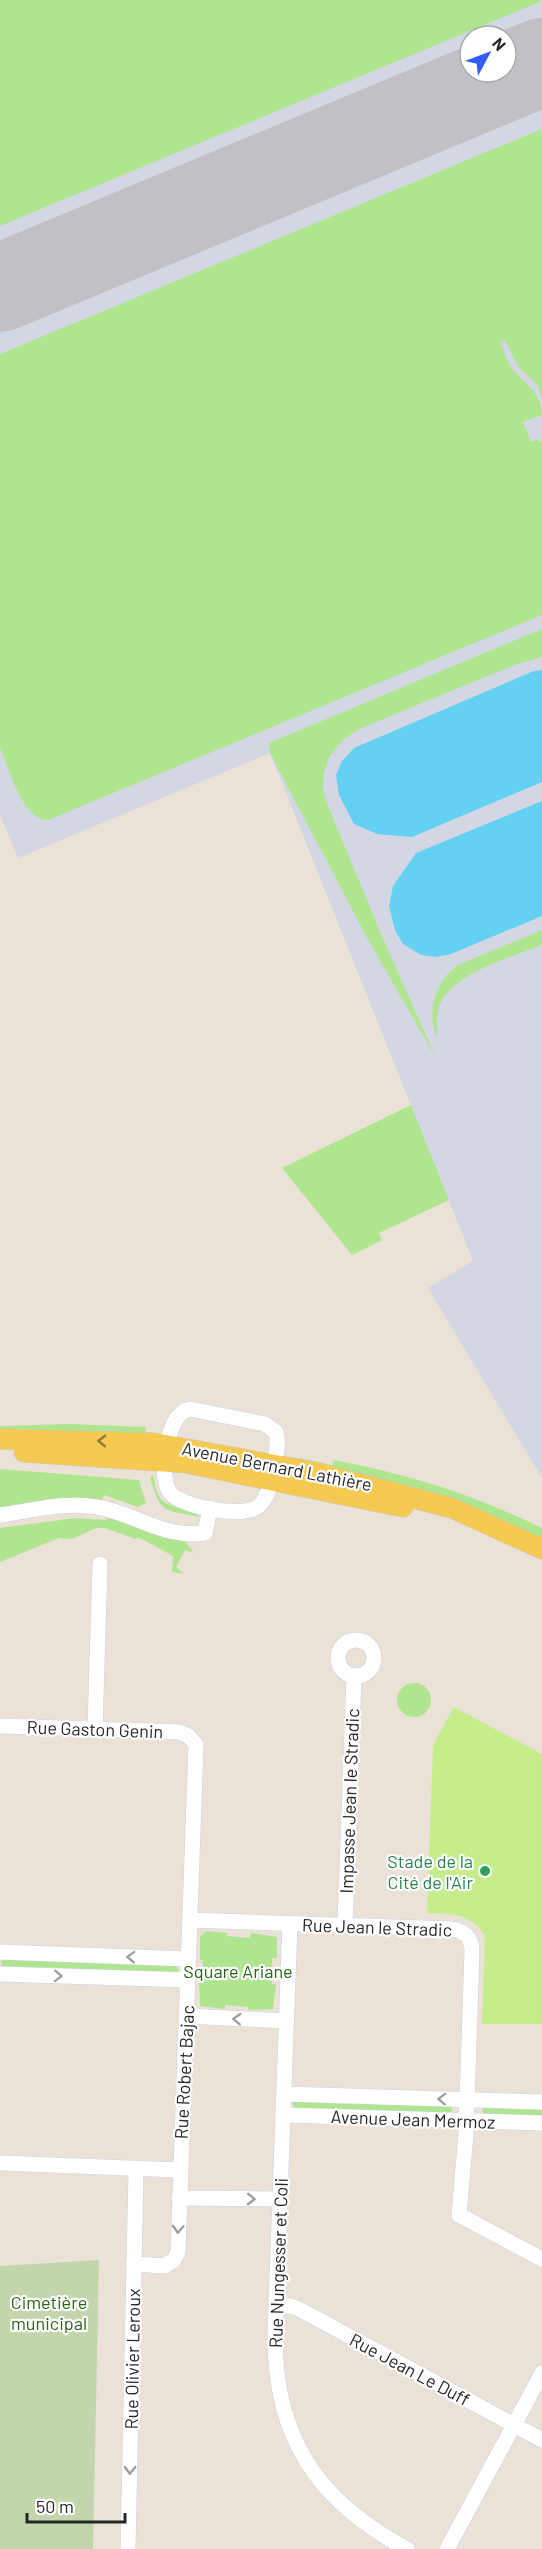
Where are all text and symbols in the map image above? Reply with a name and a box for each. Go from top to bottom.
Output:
north arrow [458,24,518,84]
text: N [489,34,510,54]
one-way arrow [98,1435,107,1448]
street label: Avenue Bernard Lathière [180,1437,374,1495]
street label: Impasse Jean le Stradic [335,1708,363,1894]
street label: Rue Gaston Genin [26,1716,164,1742]
place label: Stade de la Cité de l'Air [387,1850,473,1893]
marker: Stade de la Cité de l'Air [478,1864,492,1878]
street label: Rue Jean le Stradic [302,1913,452,1941]
one-way arrow [126,1951,135,1963]
park label: Square Ariane [183,1960,293,1982]
one-way arrow [54,1969,63,1982]
street label: Rue Robert Bajac [170,2004,198,2140]
one-way arrow [232,2012,241,2025]
one-way arrow [437,2093,446,2106]
street label: Avenue Jean Mermoz [330,2105,496,2133]
street label: Rue Nungesser et Coli [264,2178,292,2348]
one-way arrow [246,2193,255,2205]
one-way arrow [172,2224,185,2233]
street label: Rue Olivier Leroux [120,2288,144,2430]
park label: Cimetière municipal [11,2291,87,2334]
street label: Rue Jean Le Duff [346,2328,474,2410]
one-way arrow [123,2465,136,2474]
scale bar [27,2486,124,2524]
text: 50 m [36,2495,74,2517]

